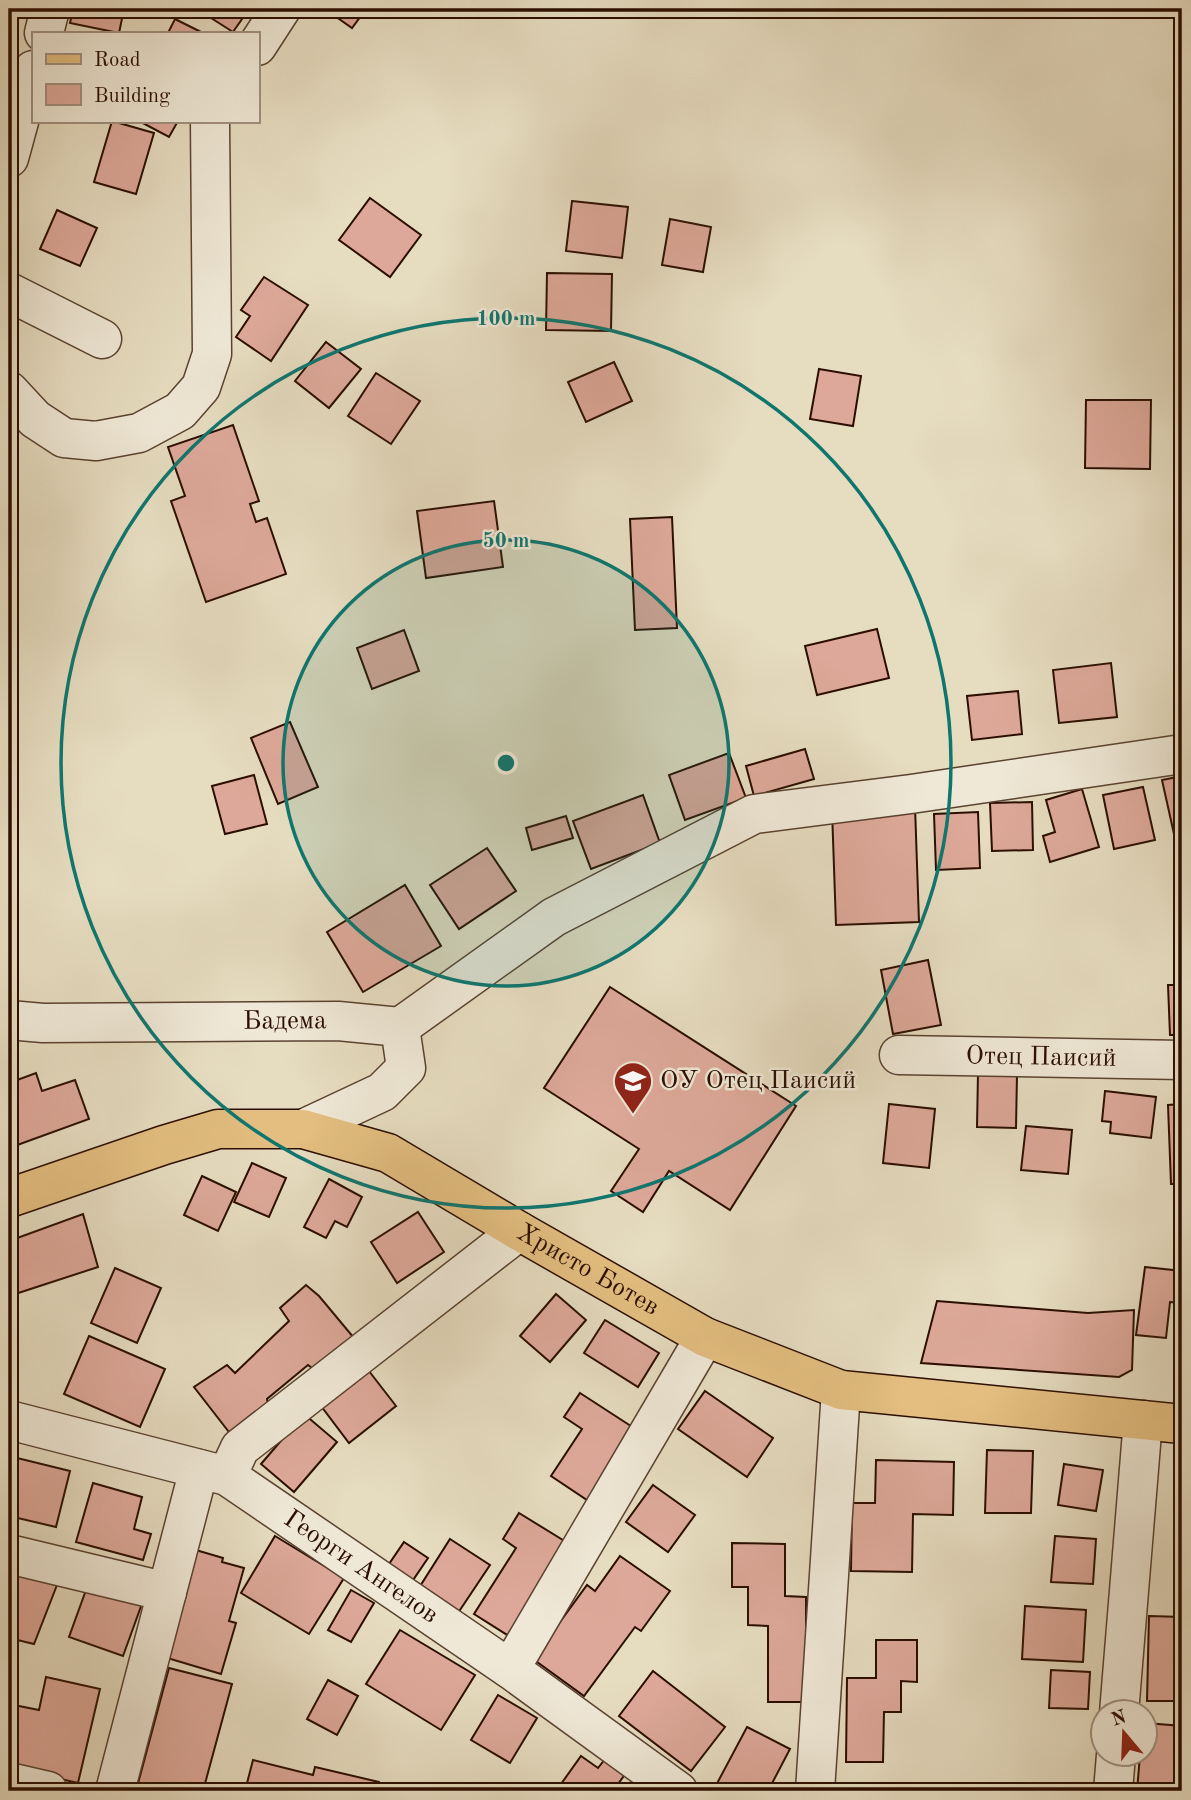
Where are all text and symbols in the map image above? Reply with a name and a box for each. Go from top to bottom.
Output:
legend [32,32,259,122]
text: Road [94,50,141,71]
text: Building [94,86,171,107]
text: 100 m [476,309,536,330]
text: 50 m [482,531,530,552]
centre of rings [494,751,518,775]
street label: Бадема [243,1008,327,1035]
street label: Отец Паисий [965,1043,1117,1072]
school or university icon: ОУ Отец Паисий [612,1060,654,1115]
place label: ОУ Отец Паисий [660,1068,856,1094]
street label: Христо Ботев [512,1220,663,1321]
street label: Георги Ангелов [279,1506,443,1629]
north arrow [1090,1699,1160,1769]
text: N [1109,1708,1130,1731]

